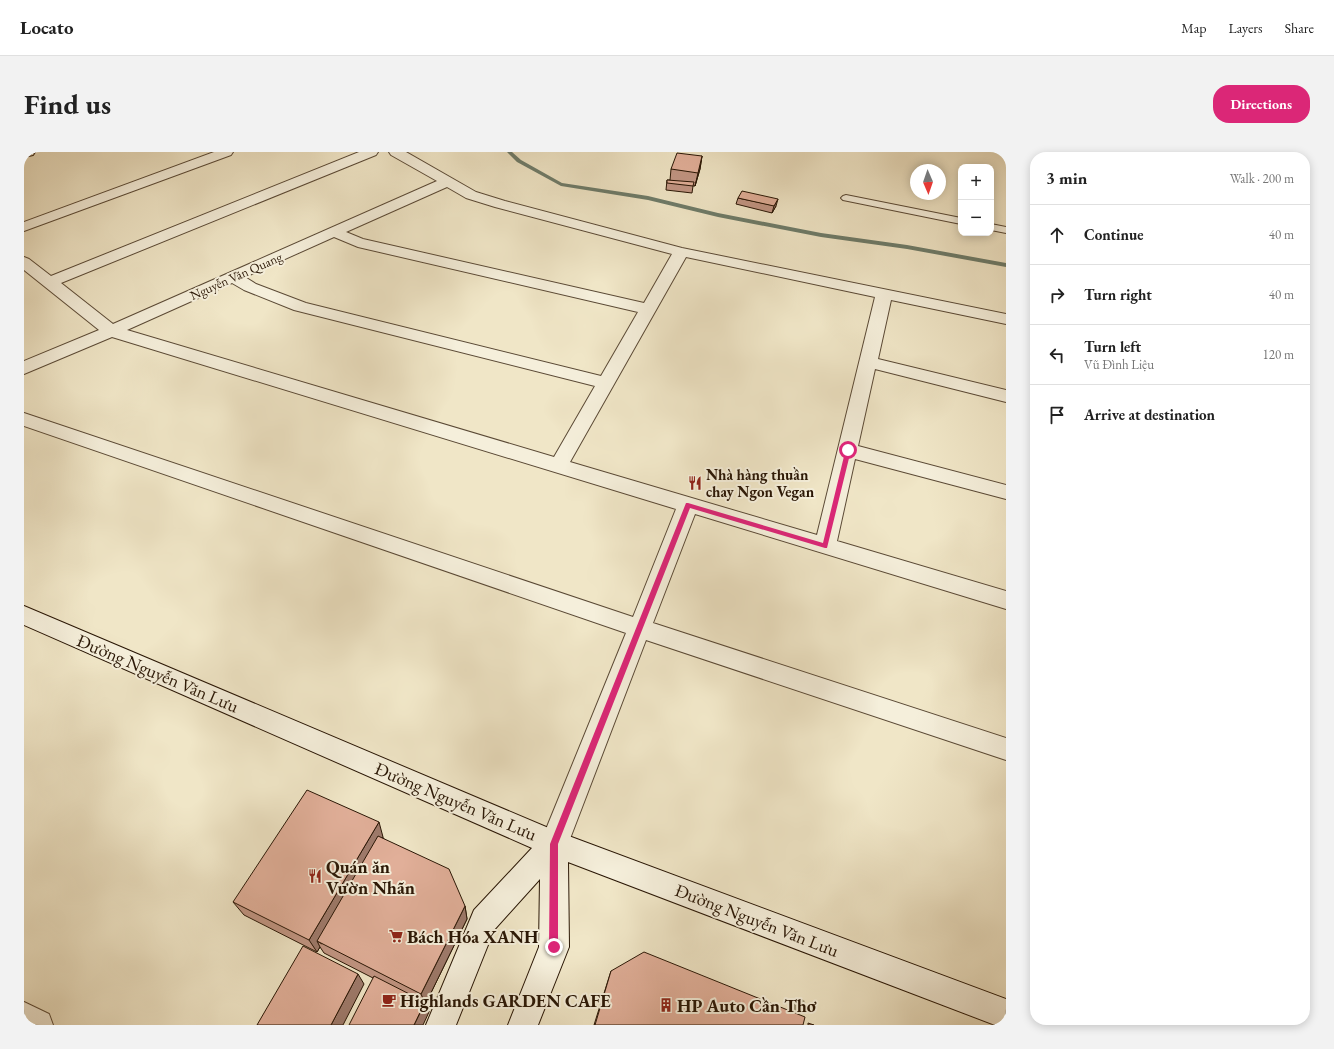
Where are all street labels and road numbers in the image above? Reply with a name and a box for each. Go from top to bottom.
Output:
street label: Nguyễn Văn Quang [187,248,285,304]
street label: Đường Nguyễn Văn Lưu [74,629,243,718]
street label: Đường Nguyễn Văn Lưu [372,757,541,846]
street label: Đường Nguyễn Văn Lưu [672,878,843,962]

